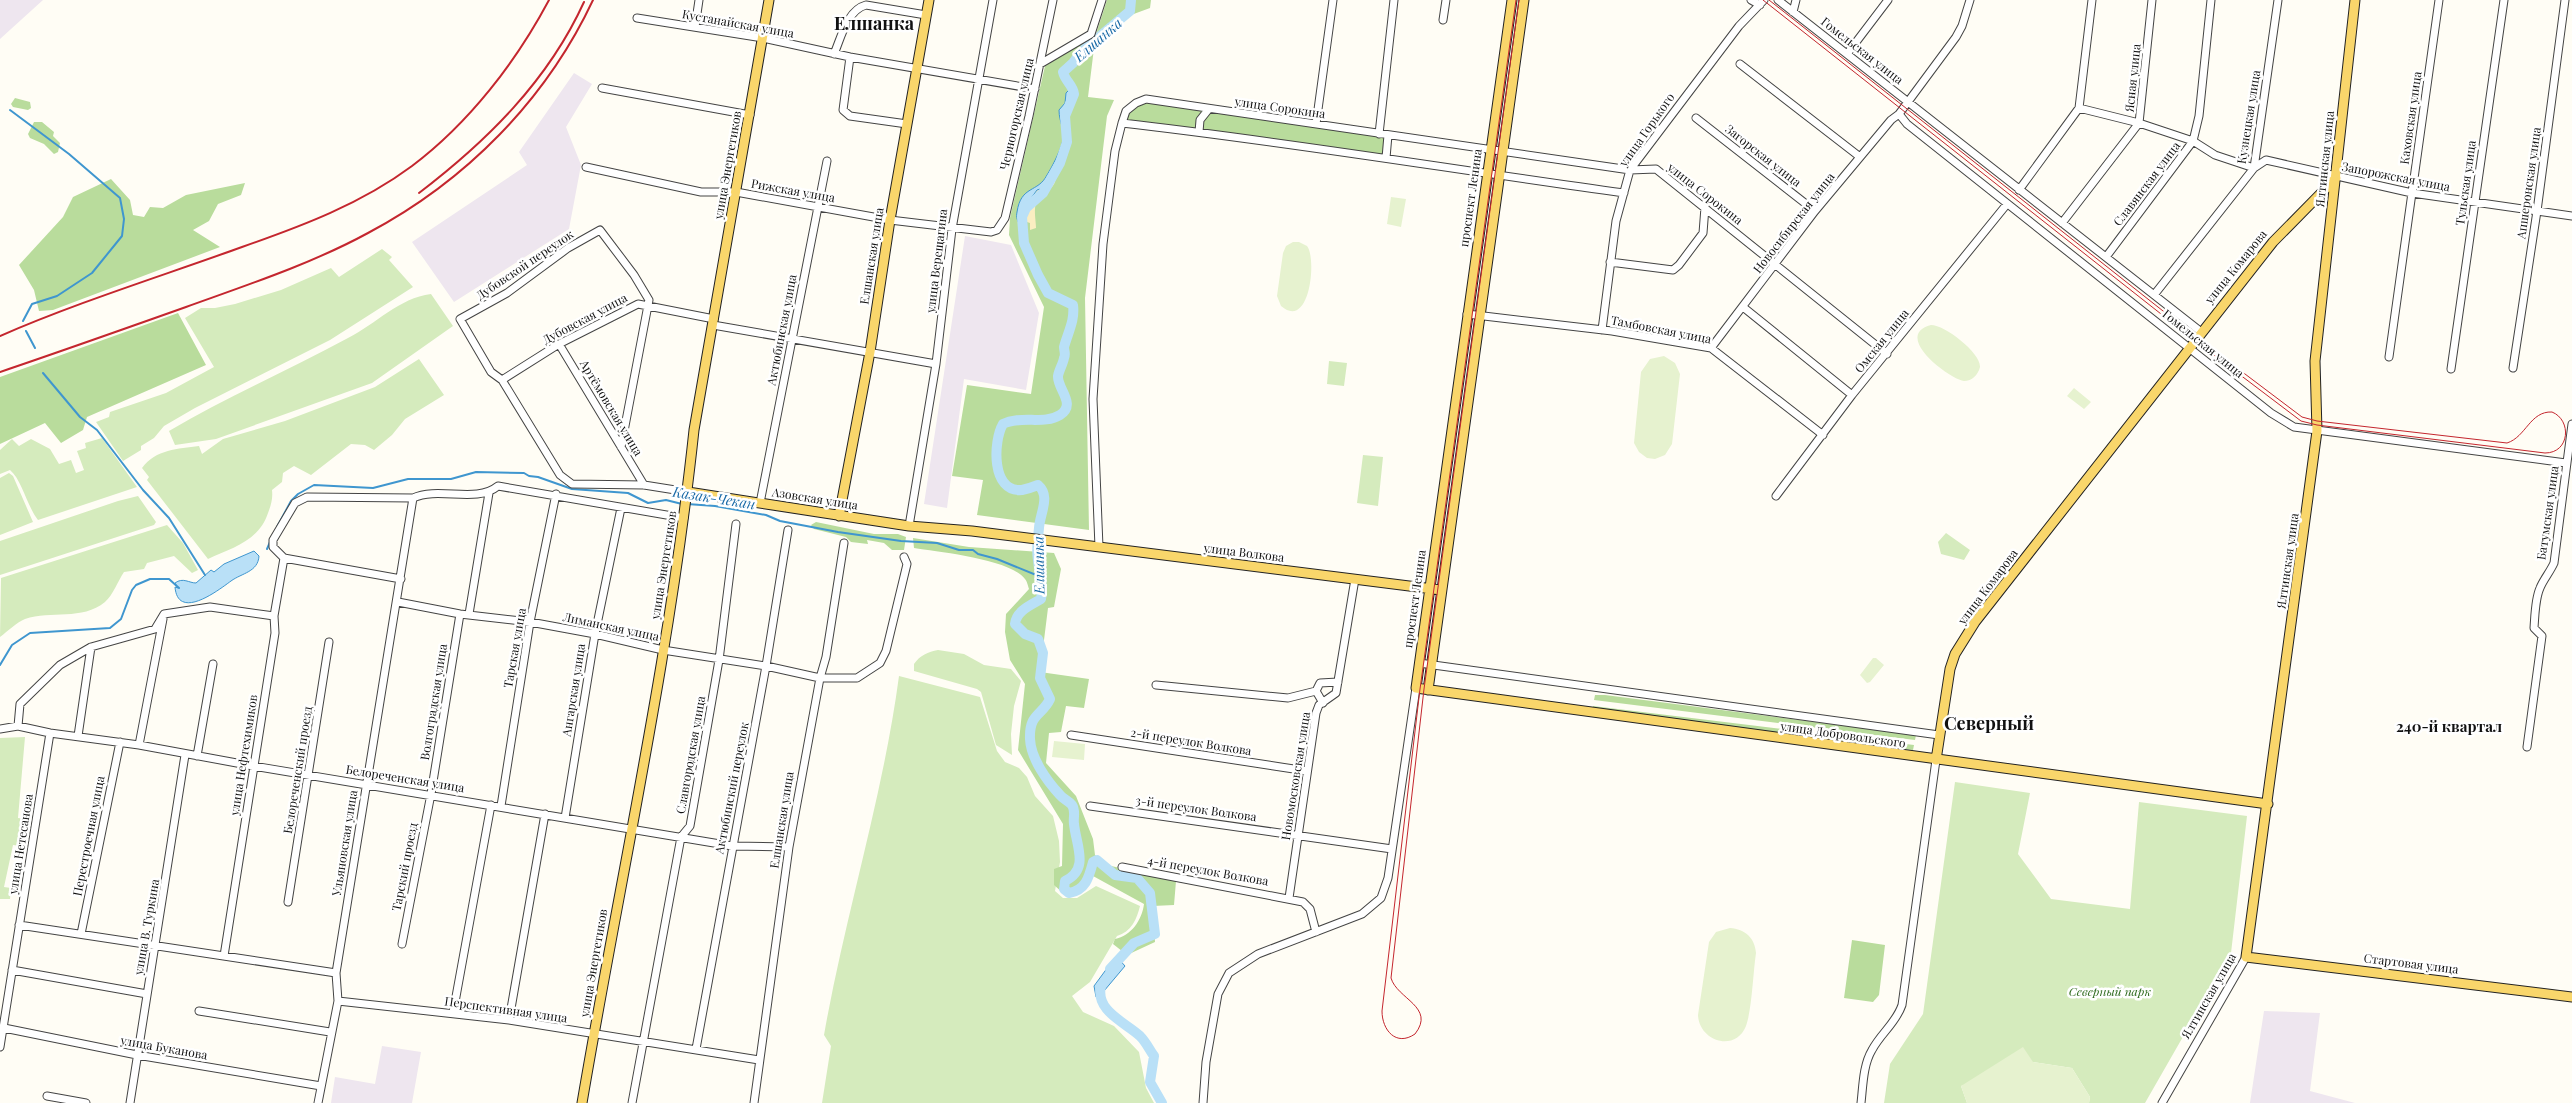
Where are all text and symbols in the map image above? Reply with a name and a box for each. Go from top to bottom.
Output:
street label: Кустанайская улица [681,5,795,41]
district label: Елшанка [834,11,915,35]
water label: Елшанка [1069,13,1126,66]
street label: Гомельская улица [1818,13,1907,87]
street label: Ясная улица [2120,43,2144,114]
street label: Черногорская улица [995,56,1037,171]
street label: Кузнецкая улица [2233,69,2263,165]
street label: Каховская улица [2396,70,2424,165]
street label: улица Горького [1614,89,1678,170]
street label: улица Сорокина [1233,93,1327,121]
street label: улица Энергетиков [709,109,744,221]
street label: Ялтинская улица [2311,110,2337,209]
street label: Загорская улица [1722,121,1805,190]
street label: Апшеронская улица [2512,126,2544,241]
street label: Славянская улица [2109,138,2183,229]
street label: Тульская улица [2451,139,2479,226]
street label: проспект Ленина [1455,148,1485,248]
street label: улица Сорокина [1664,158,1747,228]
street label: Запорожская улица [2341,158,2452,194]
street label: Новосибирская улица [1749,169,1838,276]
street label: Рижская улица [750,175,836,205]
street label: Елшанская улица [855,206,887,305]
street label: улица Верещагина [922,208,950,315]
street label: Дубовской переулок [473,226,576,303]
street label: улица Комарова [2200,226,2270,307]
street label: Актюбинская улица [762,273,800,388]
street label: Дубовская улица [539,289,630,347]
street label: Омская улица [1850,305,1912,376]
street label: Гомельская улица [2160,305,2248,381]
street label: Тамбовская улица [1610,311,1713,347]
street label: Артёмовская улица [576,356,647,459]
street label: Батумская улица [2532,465,2562,561]
water label: Казак-Чекан [670,481,757,513]
street label: Азовская улица [770,483,859,513]
street label: улица Энергетиков [646,509,680,621]
street label: Ялтинская улица [2272,512,2302,611]
water label: Елшанка [1028,536,1049,595]
street label: улица Волкова [1202,539,1285,565]
street label: улица Комарова [1953,545,2021,628]
street label: проспект Ленина [1399,549,1429,649]
street label: Тарская улица [499,607,529,689]
street label: Лиманская улица [561,608,661,644]
street label: Ангарская улица [558,642,588,738]
street label: Волгоградская улица [416,643,450,761]
street label: улица Нефтехимиков [225,693,261,817]
street label: Славгородская улица [672,695,708,815]
street label: Белореченский проезд [279,704,315,835]
street label: Новомосковская улица [1277,710,1313,841]
district label: Северный [1944,711,2034,735]
district label: 240-й квартал [2396,716,2502,736]
street label: улица Добровольского [1779,717,1907,751]
street label: Актюбинский переулок [710,720,752,856]
street label: 2-й переулок Волкова [1130,724,1253,758]
street label: Белореченская улица [345,761,466,795]
street label: Елшанская улица [765,770,797,869]
street label: Перестроечная улица [69,774,108,897]
street label: Ульяновская улица [328,789,360,898]
street label: 3-й переулок Волкова [1135,792,1258,824]
street label: улица Нетесанова [4,793,36,896]
street label: Тарский проезд [388,821,421,912]
street label: 4-й переулок Волкова [1146,852,1270,889]
street label: улица В. Туркина [130,878,162,977]
street label: улица Энергетиков [575,907,610,1019]
street label: Стартовая улица [2363,949,2459,977]
street label: Ялтинская улица [2177,950,2239,1042]
park label: Северный парк [2069,983,2151,999]
street label: Перспективная улица [444,992,569,1026]
street label: улица Буканова [119,1031,209,1063]

